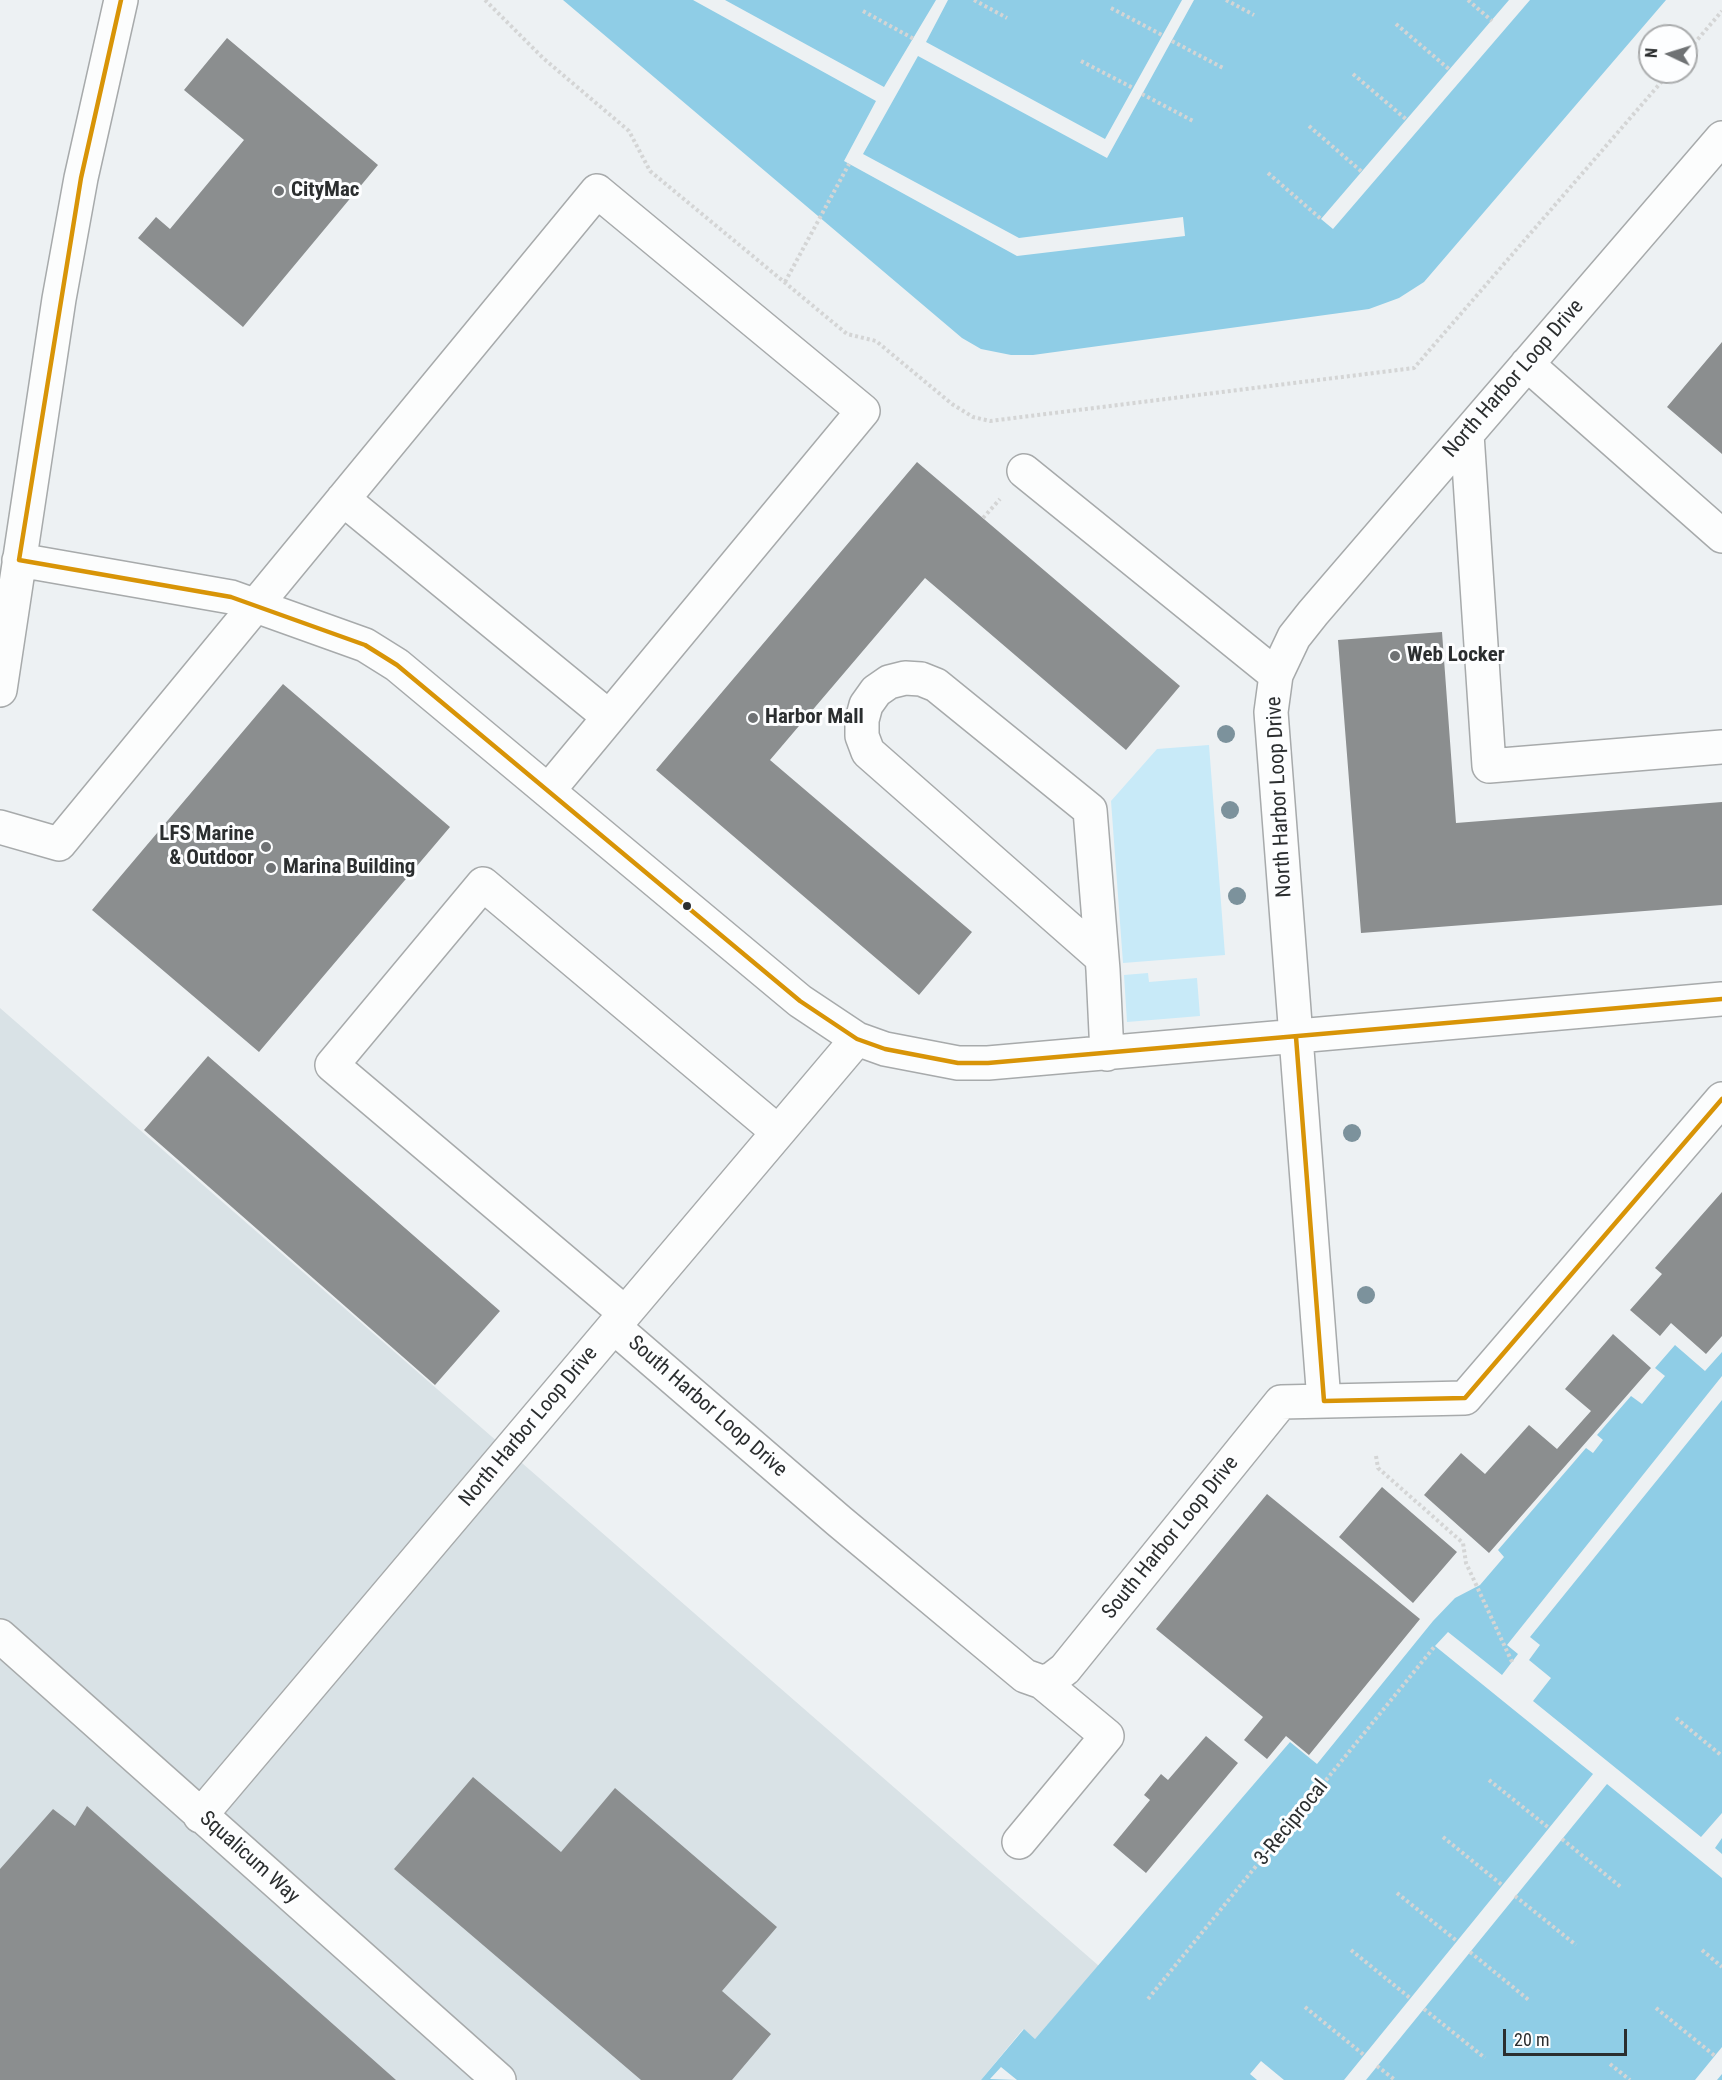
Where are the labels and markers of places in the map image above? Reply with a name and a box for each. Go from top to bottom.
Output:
place label: CityMac [291,178,360,204]
marker: CityMac [272,184,286,198]
place label: Web Locker [1407,643,1505,669]
marker: Web Locker [1388,649,1402,663]
place label: Harbor Mall [765,705,864,731]
marker: Harbor Mall [746,711,760,725]
place label: LFS Marine & Outdoor [159,822,254,872]
marker: LFS Marine & Outdoor [259,840,273,854]
place label: Marina Building [283,855,415,881]
marker: Marina Building [264,861,278,875]
unlabelled marker [681,900,693,912]

